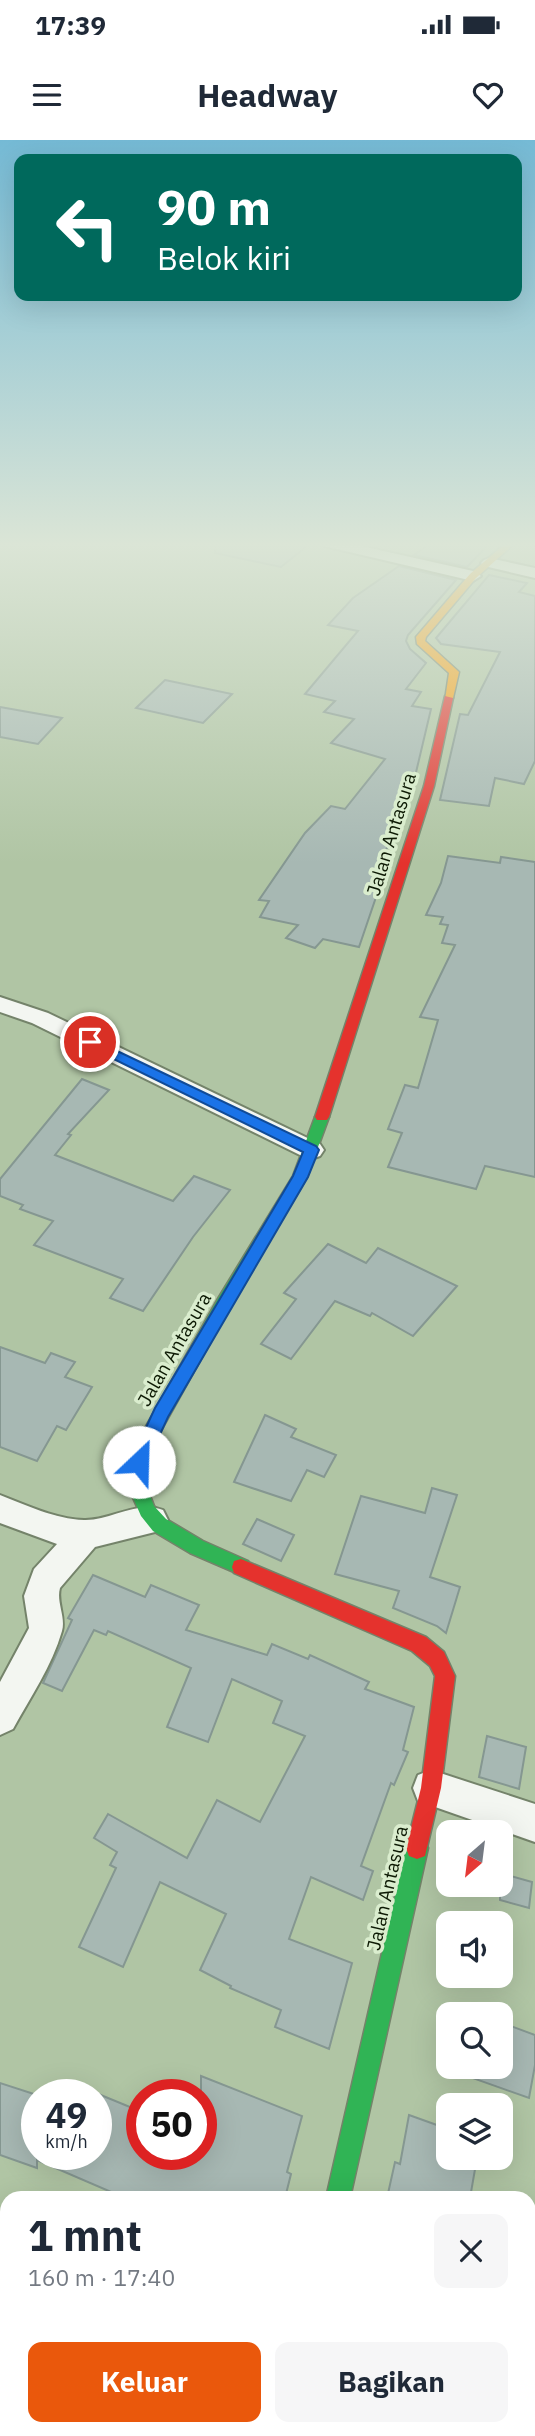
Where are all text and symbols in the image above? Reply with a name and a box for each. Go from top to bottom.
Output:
text: 17:39 [35,8,106,42]
text: Headway [197,74,338,116]
icon: menu [28,76,66,114]
icon: heart [469,76,507,114]
text: 90 m [157,175,271,238]
icon: left [42,182,133,273]
text: Belok kiri [157,237,291,279]
street label: Jalan Antasura [361,770,421,898]
pin [60,1012,120,1072]
icon: arrive [71,1023,109,1061]
street label: Jalan Antasura [132,1288,216,1410]
position arrow [102,1425,176,1499]
north arrow [436,1820,513,1897]
map controls [436,1820,513,2170]
street label: Jalan Antasura [361,1823,413,1953]
button: sound [436,1911,513,1988]
button: search [436,2002,513,2079]
speed limit sign: 50 [126,2079,217,2170]
text: 49 [45,2092,88,2138]
button: layers [436,2093,513,2170]
text: km/h [45,2130,88,2153]
text: 1 mnt [28,2208,142,2263]
button: close [434,2214,508,2288]
text: 160 m · 17:40 [28,2262,175,2292]
button: Keluar [28,2342,261,2422]
button: Bagikan [275,2342,508,2422]

